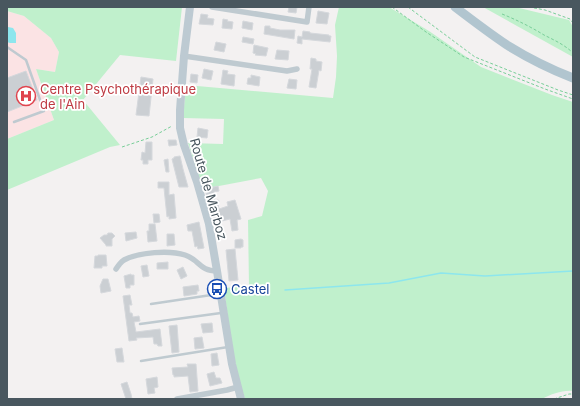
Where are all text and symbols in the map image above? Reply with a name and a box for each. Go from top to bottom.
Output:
place label: Centre Psychothérapique de l'Ain [40,81,196,112]
hospital icon: Centre Psychothérapique de l'Ain [15,85,37,107]
street label: Route de Marboz [187,136,231,242]
bus stop icon: Castel [206,278,228,300]
place label: Castel [231,281,270,297]

